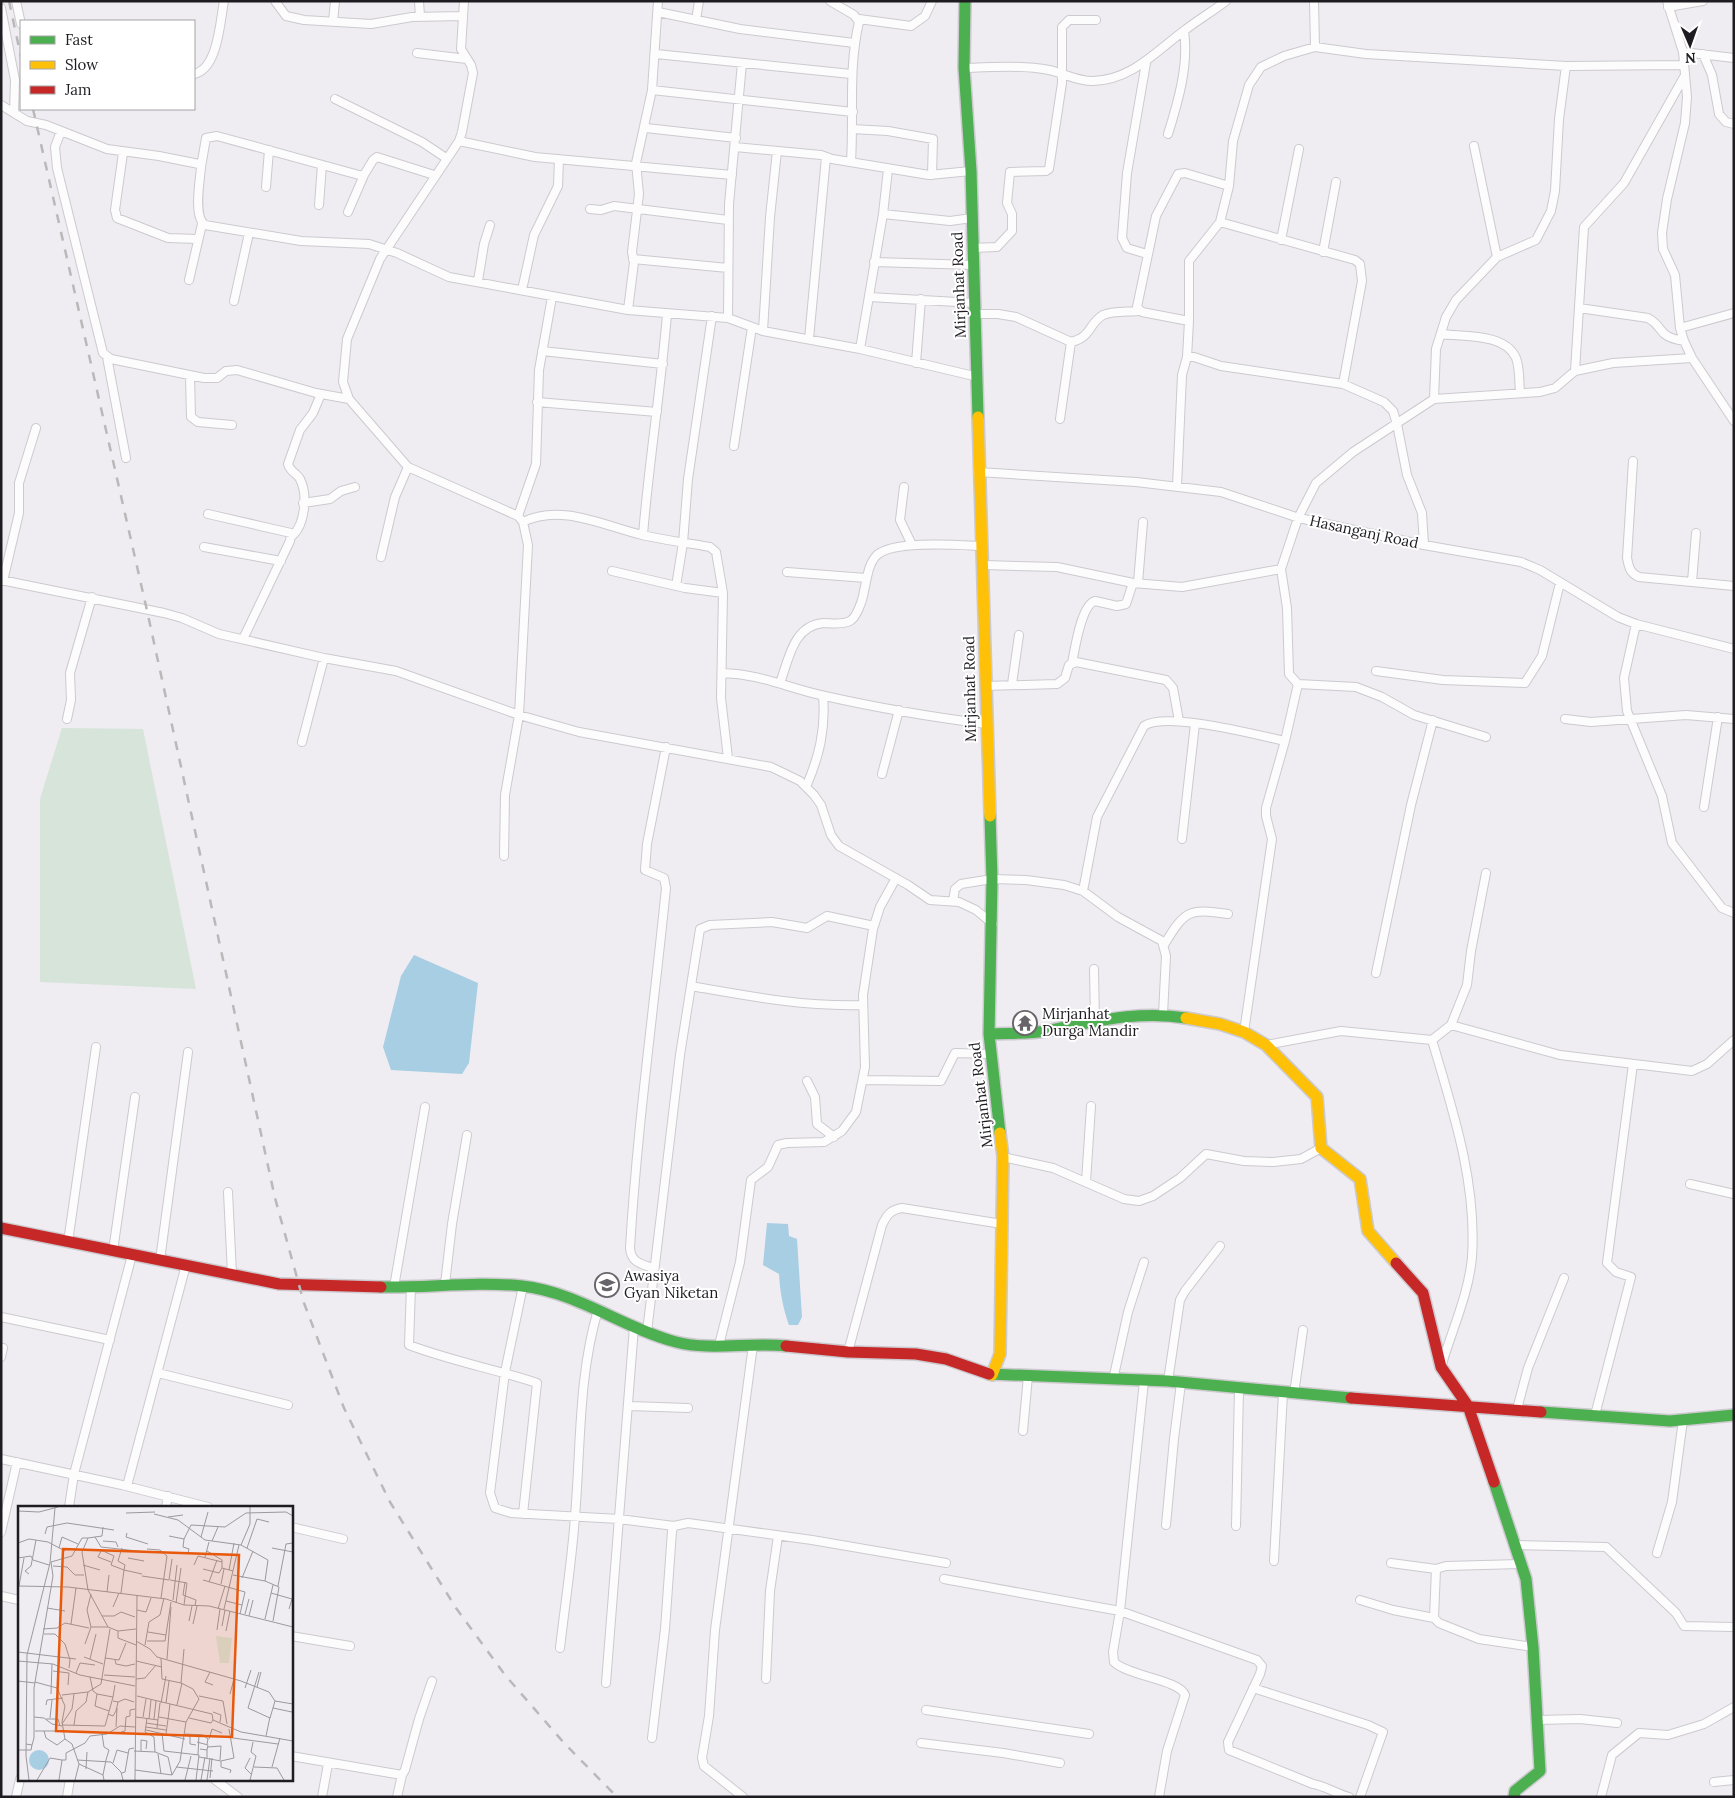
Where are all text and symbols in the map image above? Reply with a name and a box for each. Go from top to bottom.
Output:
legend [20,20,195,110]
north arrow [1665,20,1715,70]
text: Fast [65,30,93,49]
text: N [1685,49,1696,67]
text: Slow [65,55,98,74]
text: Jam [64,80,92,99]
street label: Mirjanhat Road [947,231,970,339]
street label: Hasanganj Road [1308,511,1420,552]
street label: Mirjanhat Road [959,636,980,742]
place label: Mirjanhat Durga Mandir [1042,1004,1139,1040]
temple icon: Mirjanhat Durga Mandir [1012,1010,1038,1036]
street label: Mirjanhat Road [965,1041,996,1149]
place label: Awasiya Gyan Niketan [623,1266,718,1302]
school or university icon: Awasiya Gyan Niketan [594,1272,620,1298]
inset map [18,1506,292,1780]

